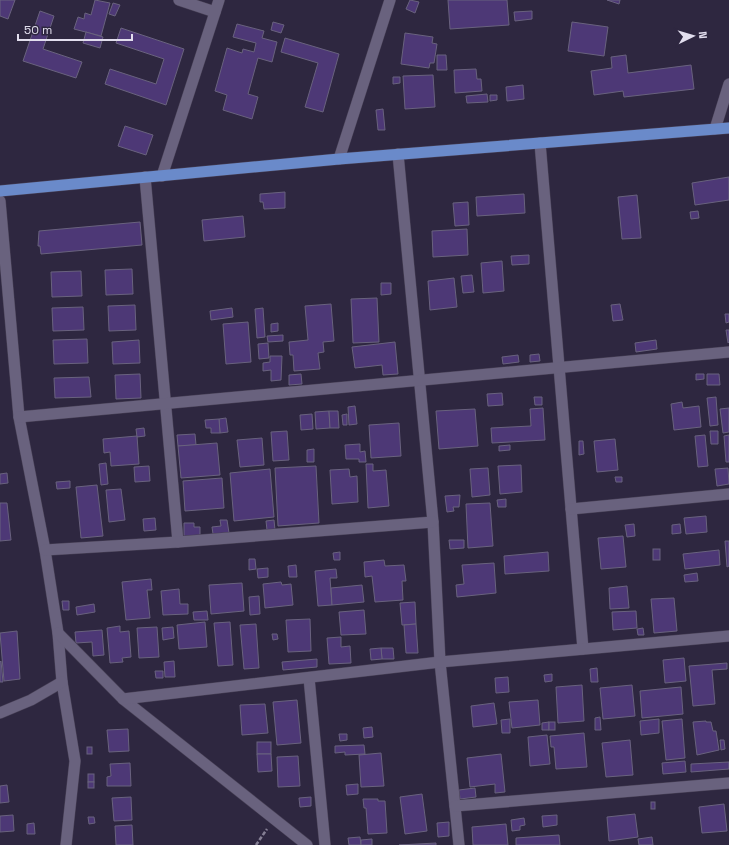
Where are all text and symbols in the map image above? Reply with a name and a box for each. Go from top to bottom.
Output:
scale bar [18,16,132,42]
north arrow [673,16,713,56]
text: 50 m [24,22,52,38]
text: N [696,31,710,39]

